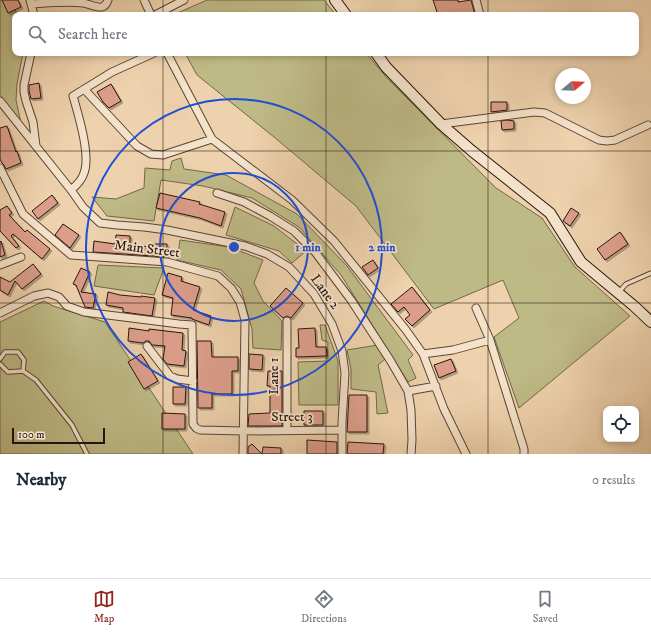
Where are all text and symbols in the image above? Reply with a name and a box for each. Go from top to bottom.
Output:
search box [12,12,639,56]
icon: search [26,23,48,45]
text: Search here [58,25,127,44]
north arrow [555,68,591,104]
street label: Main Street [113,236,181,262]
centre of rings [227,240,241,254]
text: 1 min [295,240,321,255]
text: 2 min [369,240,396,255]
street label: Lane 2 [306,271,344,313]
street label: Lane 1 [265,357,283,395]
map controls [603,406,639,442]
button: locate [603,406,639,442]
street label: Street 3 [271,408,313,426]
scale bar [12,426,105,445]
text: 100 m [18,428,44,442]
text: Nearby [16,469,66,491]
text: 0 results [592,472,635,488]
tab: Map [93,588,115,626]
tab: Directions [301,588,347,626]
tab: Saved [533,588,558,626]

